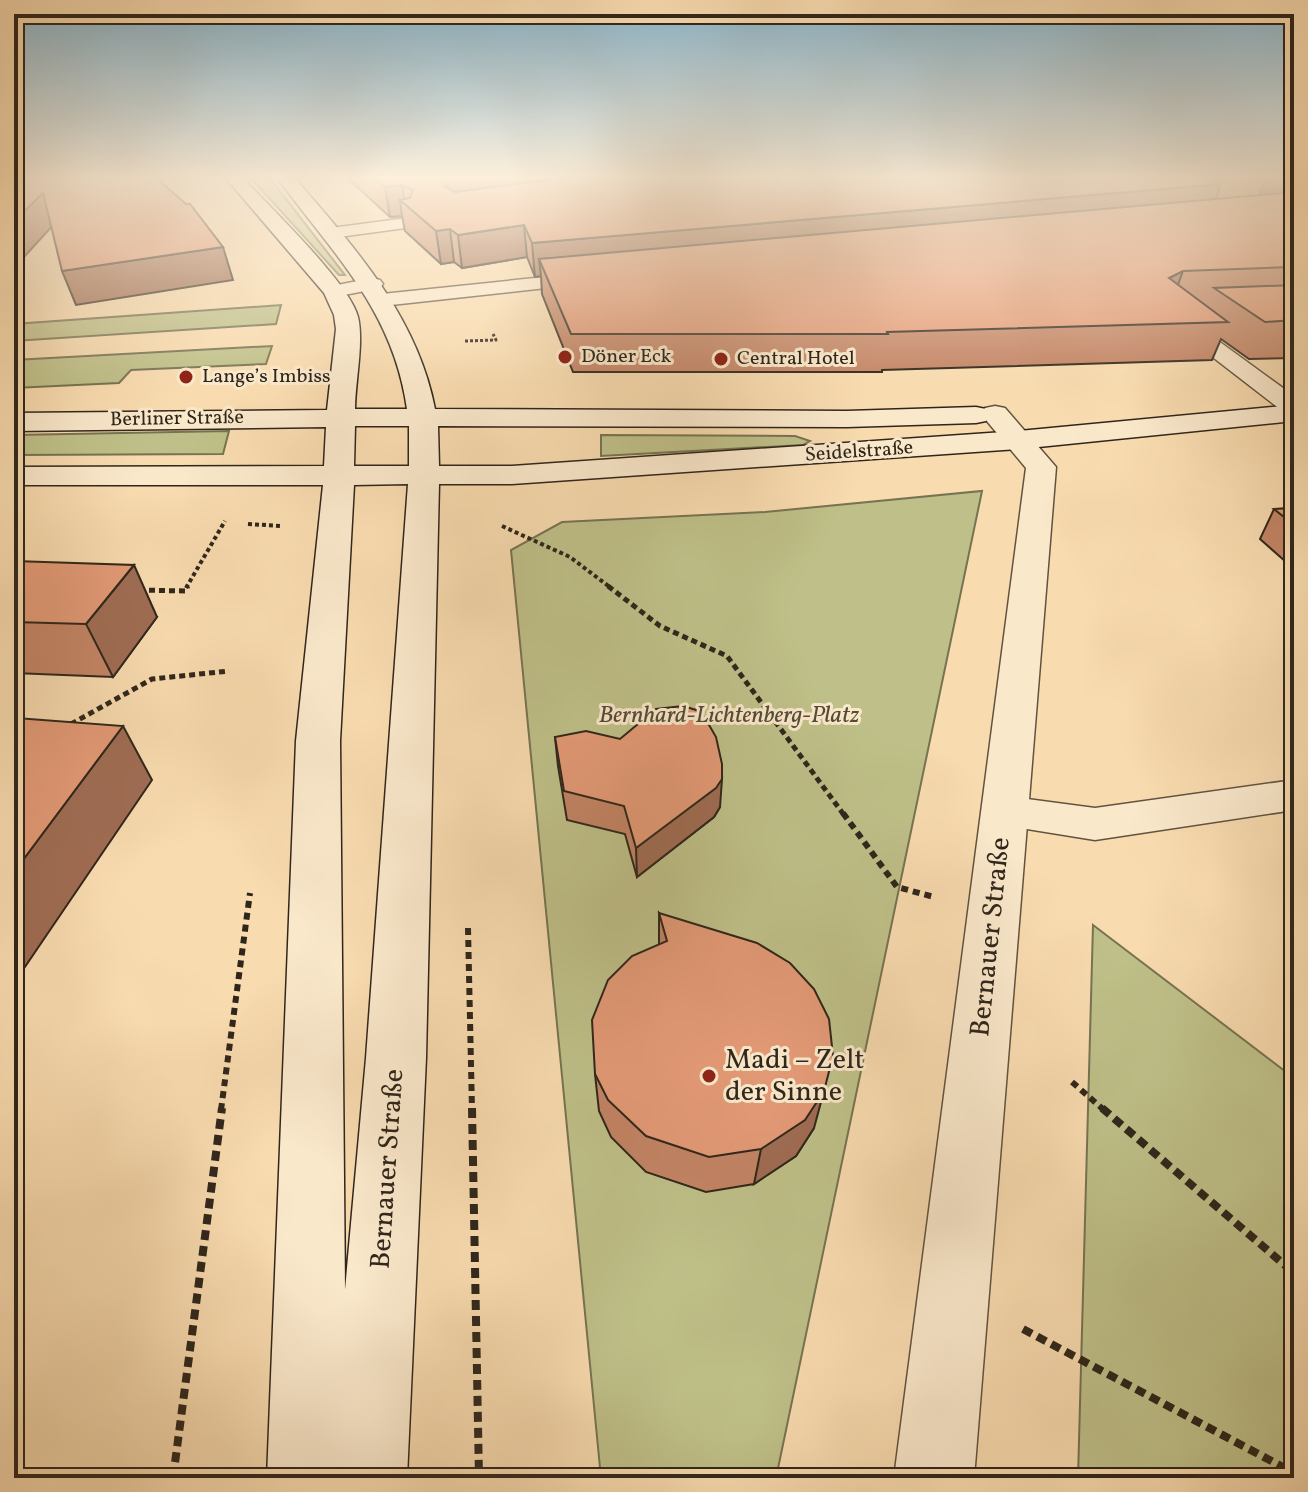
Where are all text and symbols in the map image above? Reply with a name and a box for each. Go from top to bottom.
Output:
place label: Döner Eck [581,343,671,371]
place label: Central Hotel [737,345,855,373]
marker: Döner Eck [556,348,574,366]
marker: Central Hotel [712,350,730,368]
place label: Lange’s Imbiss [202,363,331,391]
marker: Lange’s Imbiss [177,368,195,386]
street label: Berliner Straße [110,404,244,434]
street label: Seidelstraße [804,434,914,470]
park label: Bernhard-Lichtenberg-Platz [599,699,860,733]
street label: Bernauer Straße [961,835,1021,1039]
place label: Madi – Zelt der Sinne [725,1041,864,1112]
marker: Madi – Zelt der Sinne [700,1067,718,1085]
street label: Bernauer Straße [362,1068,414,1270]

